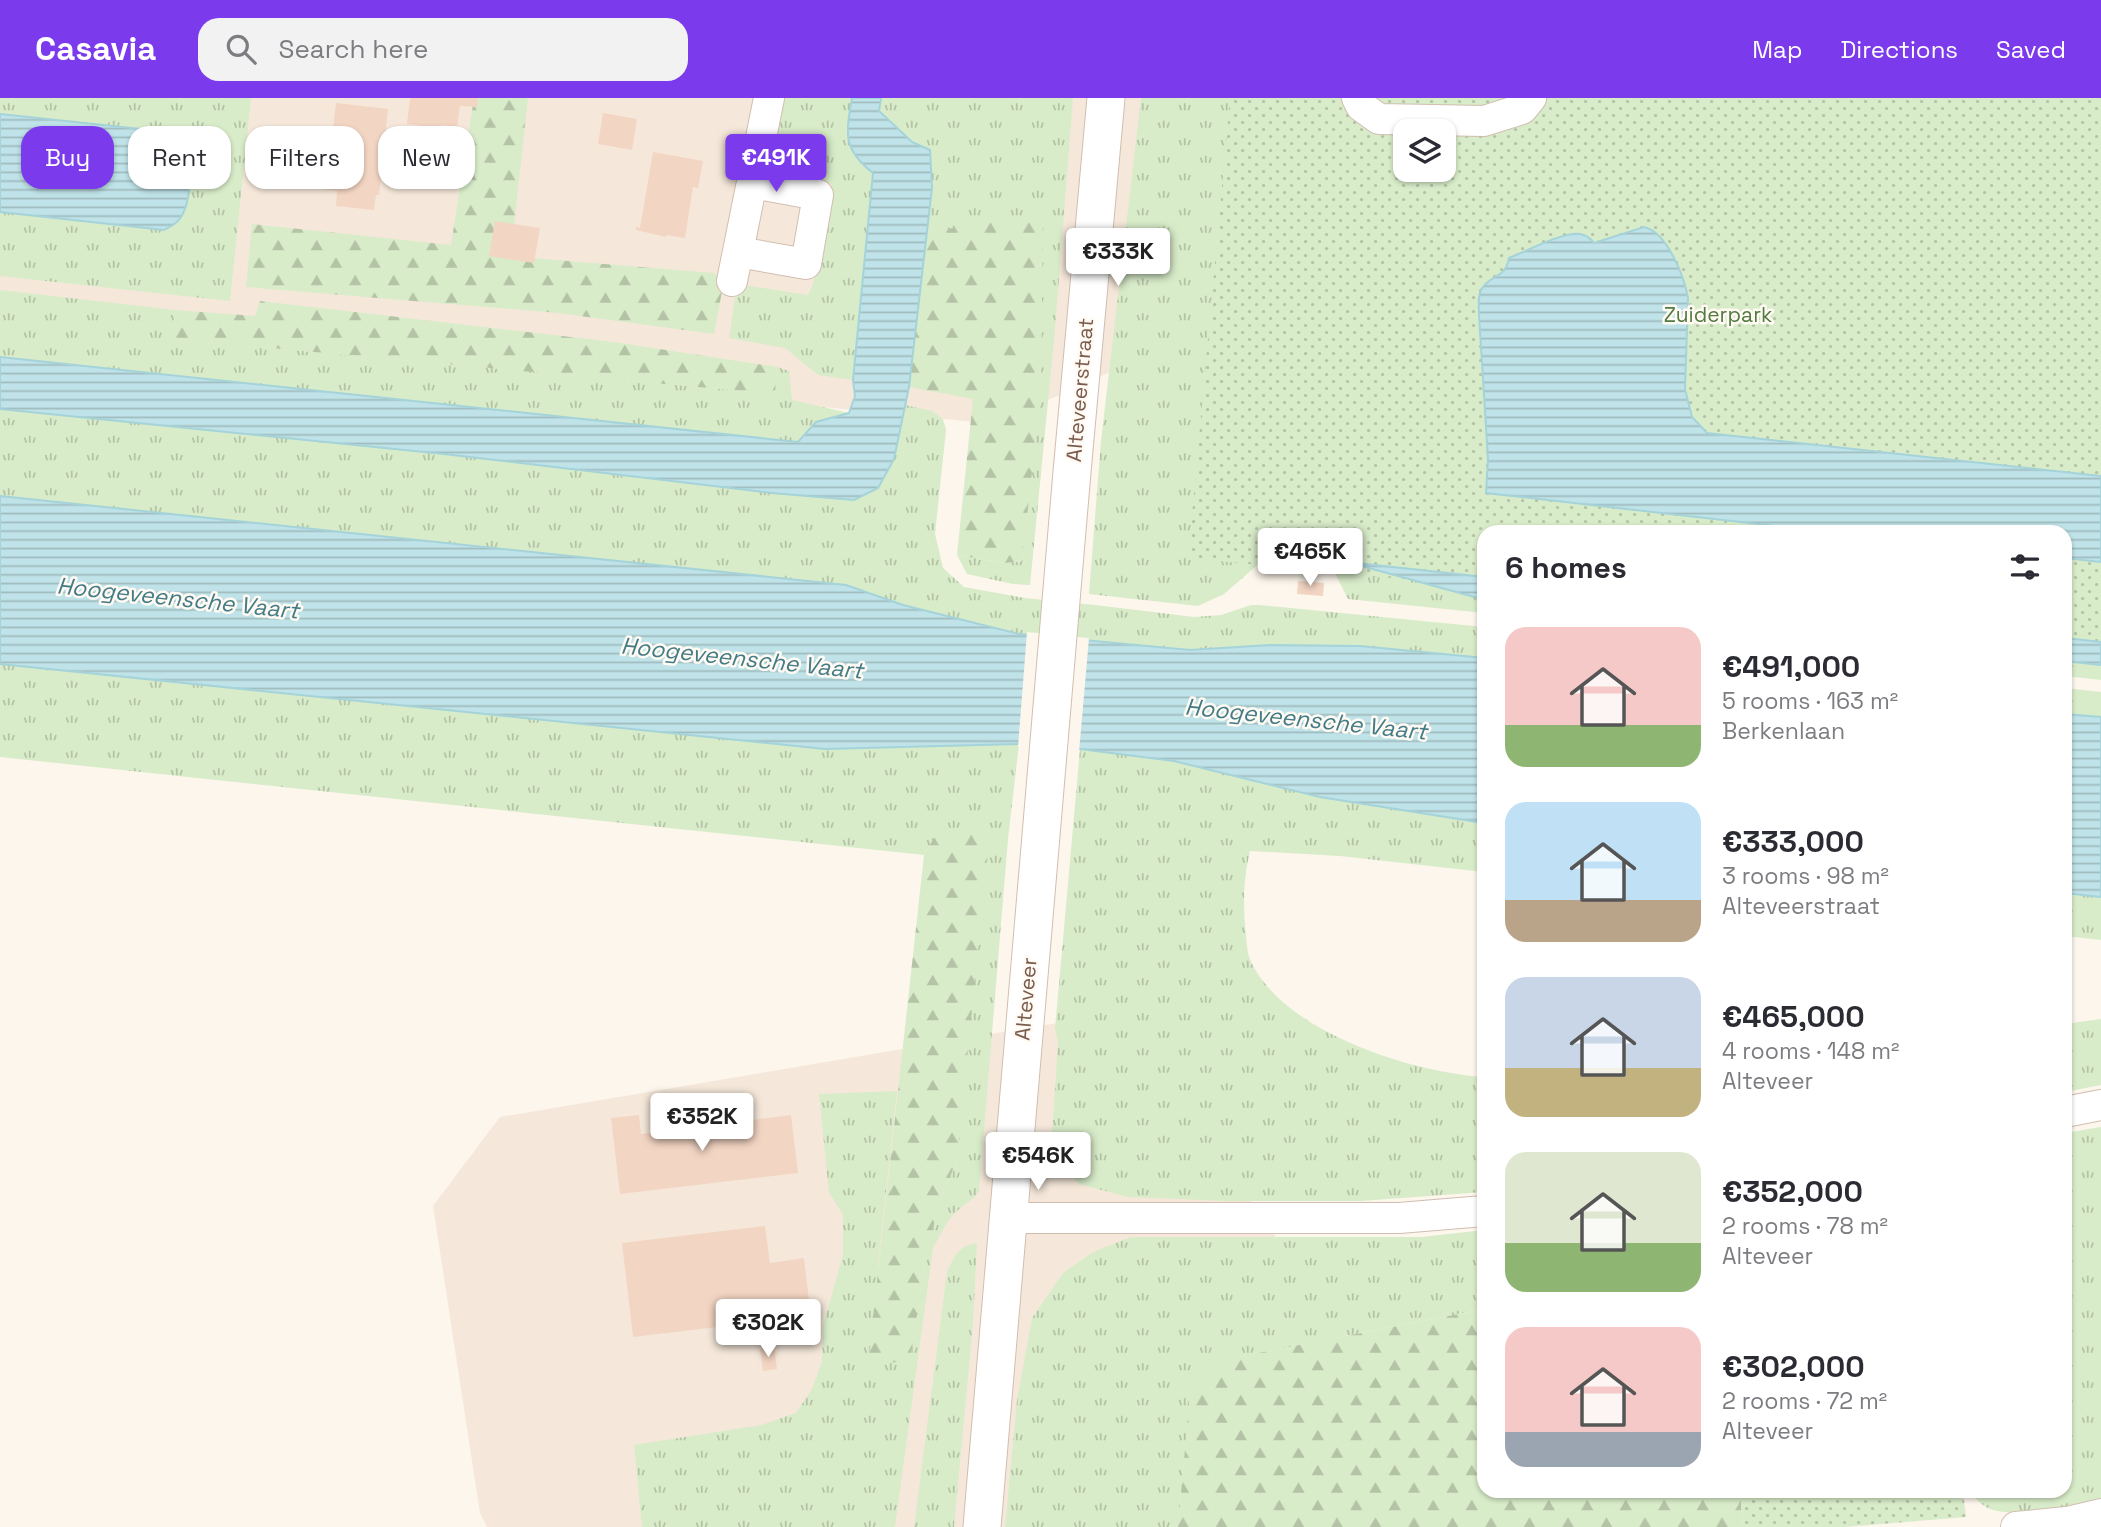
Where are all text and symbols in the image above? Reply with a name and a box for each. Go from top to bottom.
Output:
search box [198,18,688,81]
text: Casavia [35,28,156,70]
icon: search [222,30,260,68]
text: Search here [278,32,428,66]
text: Map [1752,34,1802,65]
text: Directions [1840,34,1958,65]
text: Saved [1996,34,2066,65]
map controls [1393,119,1456,182]
button: layers [1393,119,1456,182]
chip: Buy [21,126,114,189]
chip: Rent [128,126,231,189]
chip: Filters [245,126,364,189]
chip: New [378,126,475,189]
pin: €491K [727,134,825,194]
text: €491K [741,142,811,172]
pin: €333K [1069,228,1167,288]
text: €333K [1082,236,1154,266]
park label: Zuiderpark [1664,301,1772,328]
street label: Alteveerstraat [1060,317,1099,463]
pin: €465K [1261,528,1359,588]
text: €465K [1274,536,1346,566]
text: 6 homes [1505,548,1627,587]
icon: filters [2006,548,2044,586]
water label: Hoogeveensche Vaart [56,570,303,626]
water label: Hoogeveensche Vaart [620,630,867,686]
text: €491,000 [1722,647,1860,686]
icon: home [1561,655,1645,739]
text: 5 rooms · 163 m² [1722,686,1898,716]
water label: Hoogeveensche Vaart [1184,691,1431,747]
text: Berkenlaan [1722,716,1845,746]
text: €333,000 [1722,822,1864,861]
icon: home [1561,830,1645,914]
text: 3 rooms · 98 m² [1722,861,1889,891]
text: Alteveerstraat [1722,891,1880,921]
street label: Alteveer [1008,956,1043,1042]
text: €465,000 [1722,997,1865,1036]
icon: home [1561,1005,1645,1089]
text: 4 rooms · 148 m² [1722,1036,1899,1066]
text: Alteveer [1722,1066,1813,1096]
pin: €352K [653,1094,751,1153]
text: €352K [666,1101,738,1131]
pin: €546K [989,1132,1087,1192]
text: €546K [1002,1140,1074,1170]
text: €352,000 [1722,1172,1863,1211]
icon: home [1561,1180,1645,1264]
text: 2 rooms · 78 m² [1722,1211,1888,1241]
text: Alteveer [1722,1241,1813,1271]
pin: €302K [719,1300,817,1359]
text: €302K [732,1307,804,1337]
text: €302,000 [1722,1347,1865,1386]
icon: home [1561,1355,1645,1439]
text: 2 rooms · 72 m² [1722,1386,1887,1416]
text: Alteveer [1722,1416,1813,1446]

